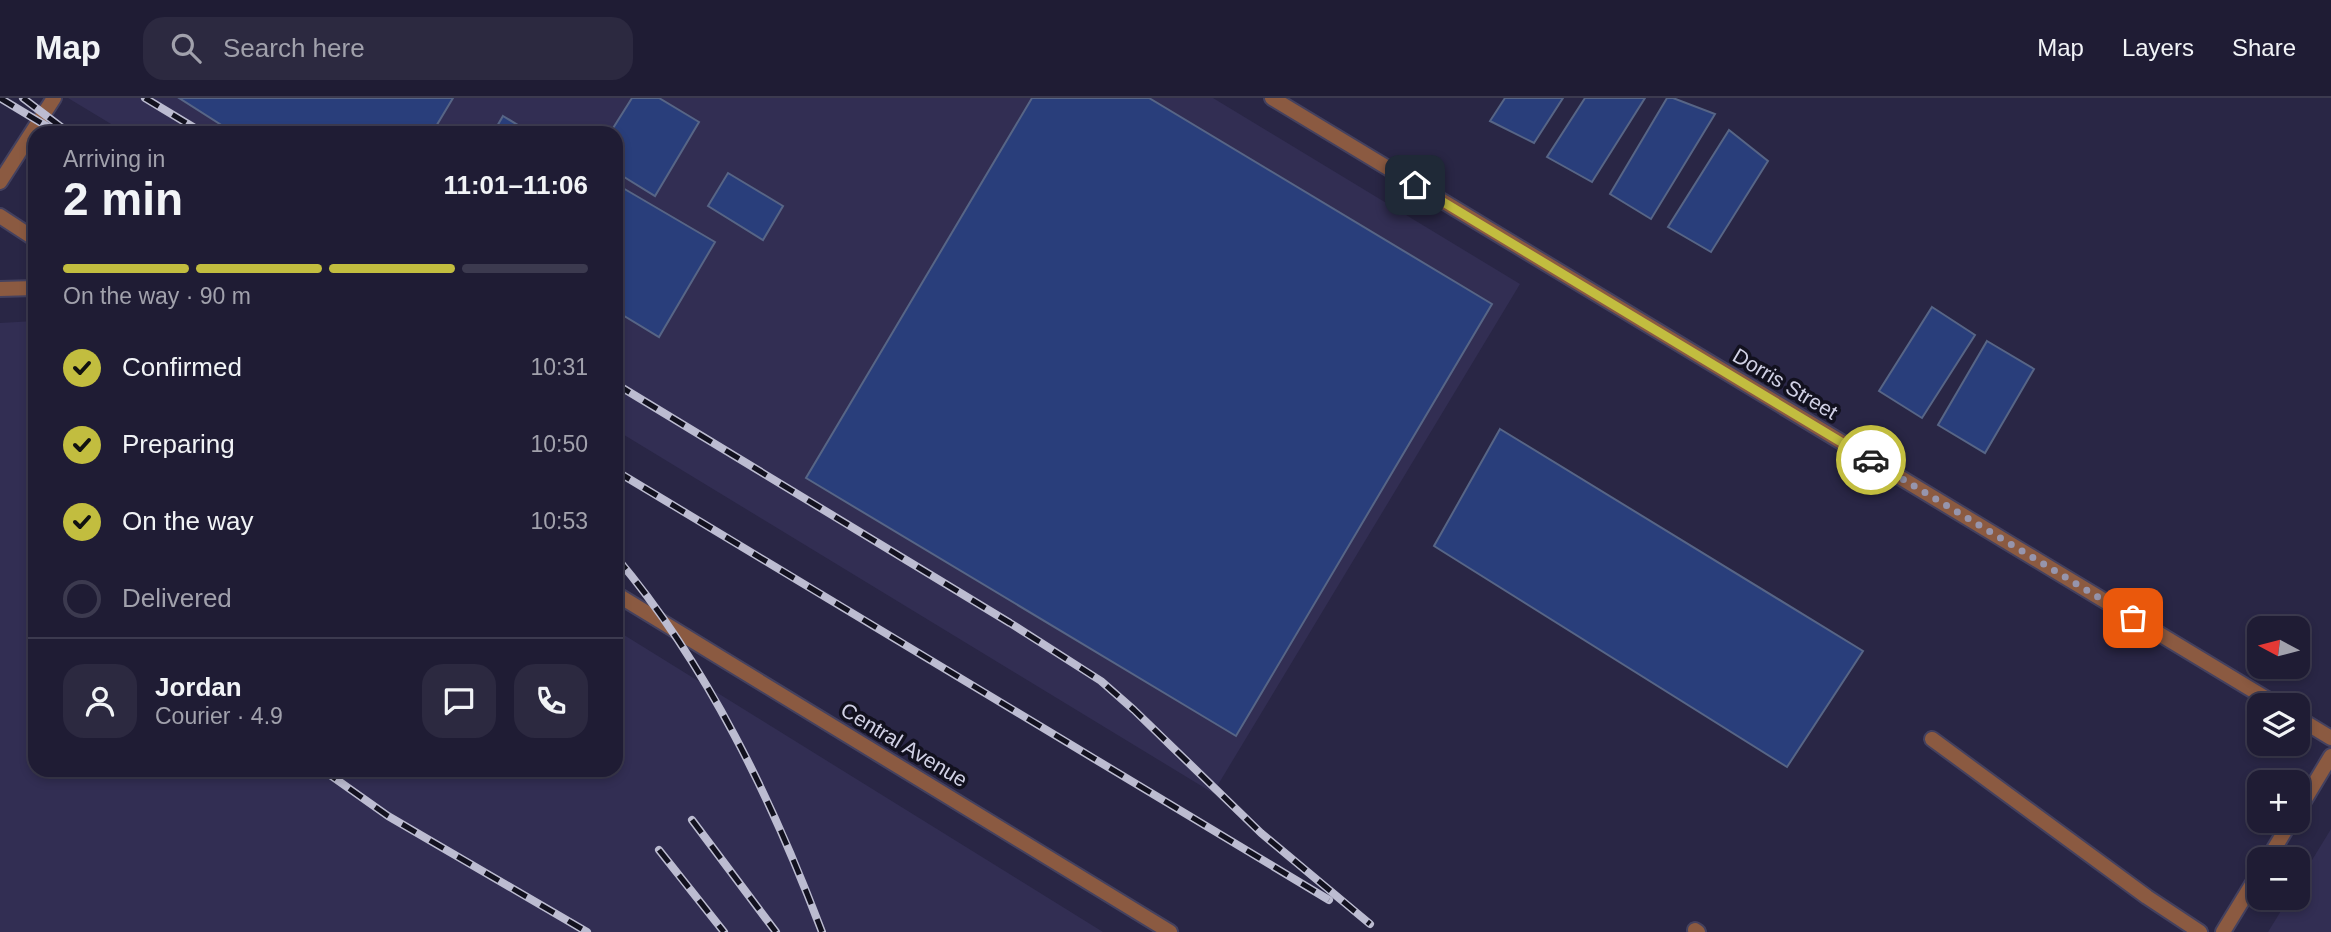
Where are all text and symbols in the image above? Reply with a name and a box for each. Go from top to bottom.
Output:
search box [143,17,633,80]
text: Map [35,29,101,66]
icon: search [167,29,205,67]
text: Search here [223,33,365,63]
text: Map [2037,34,2084,61]
text: Layers [2122,34,2194,61]
text: Share [2232,34,2296,61]
text: Arriving in [63,146,165,172]
pin [1385,155,1445,215]
icon: home [1396,166,1434,204]
text: 11:01–11:06 [443,170,588,200]
text: 2 min [63,173,183,225]
text: On the way · 90 m [63,283,251,309]
street label: Dorris Street [1729,343,1842,424]
icon: check [63,349,101,387]
text: Confirmed [122,352,242,382]
text: 10:31 [530,354,588,380]
courier [1836,425,1906,495]
icon: check [63,426,101,464]
text: Preparing [122,429,235,459]
text: 10:50 [530,431,588,457]
icon: car [1852,441,1890,479]
icon: check [63,503,101,541]
text: On the way [122,506,254,536]
text: 10:53 [530,508,588,534]
text: Delivered [122,583,232,613]
pin [2103,588,2163,648]
icon: bag [2114,599,2152,637]
north arrow [2247,616,2310,679]
map controls [2247,616,2310,910]
button: person [63,664,137,738]
button: chat [422,664,496,738]
button: phone [514,664,588,738]
text: Jordan [155,672,242,702]
button: layers [2247,693,2310,756]
street label: Central Avenue [837,698,972,791]
text: Courier · 4.9 [155,703,283,729]
button: + [2247,770,2310,833]
button: − [2247,847,2310,910]

